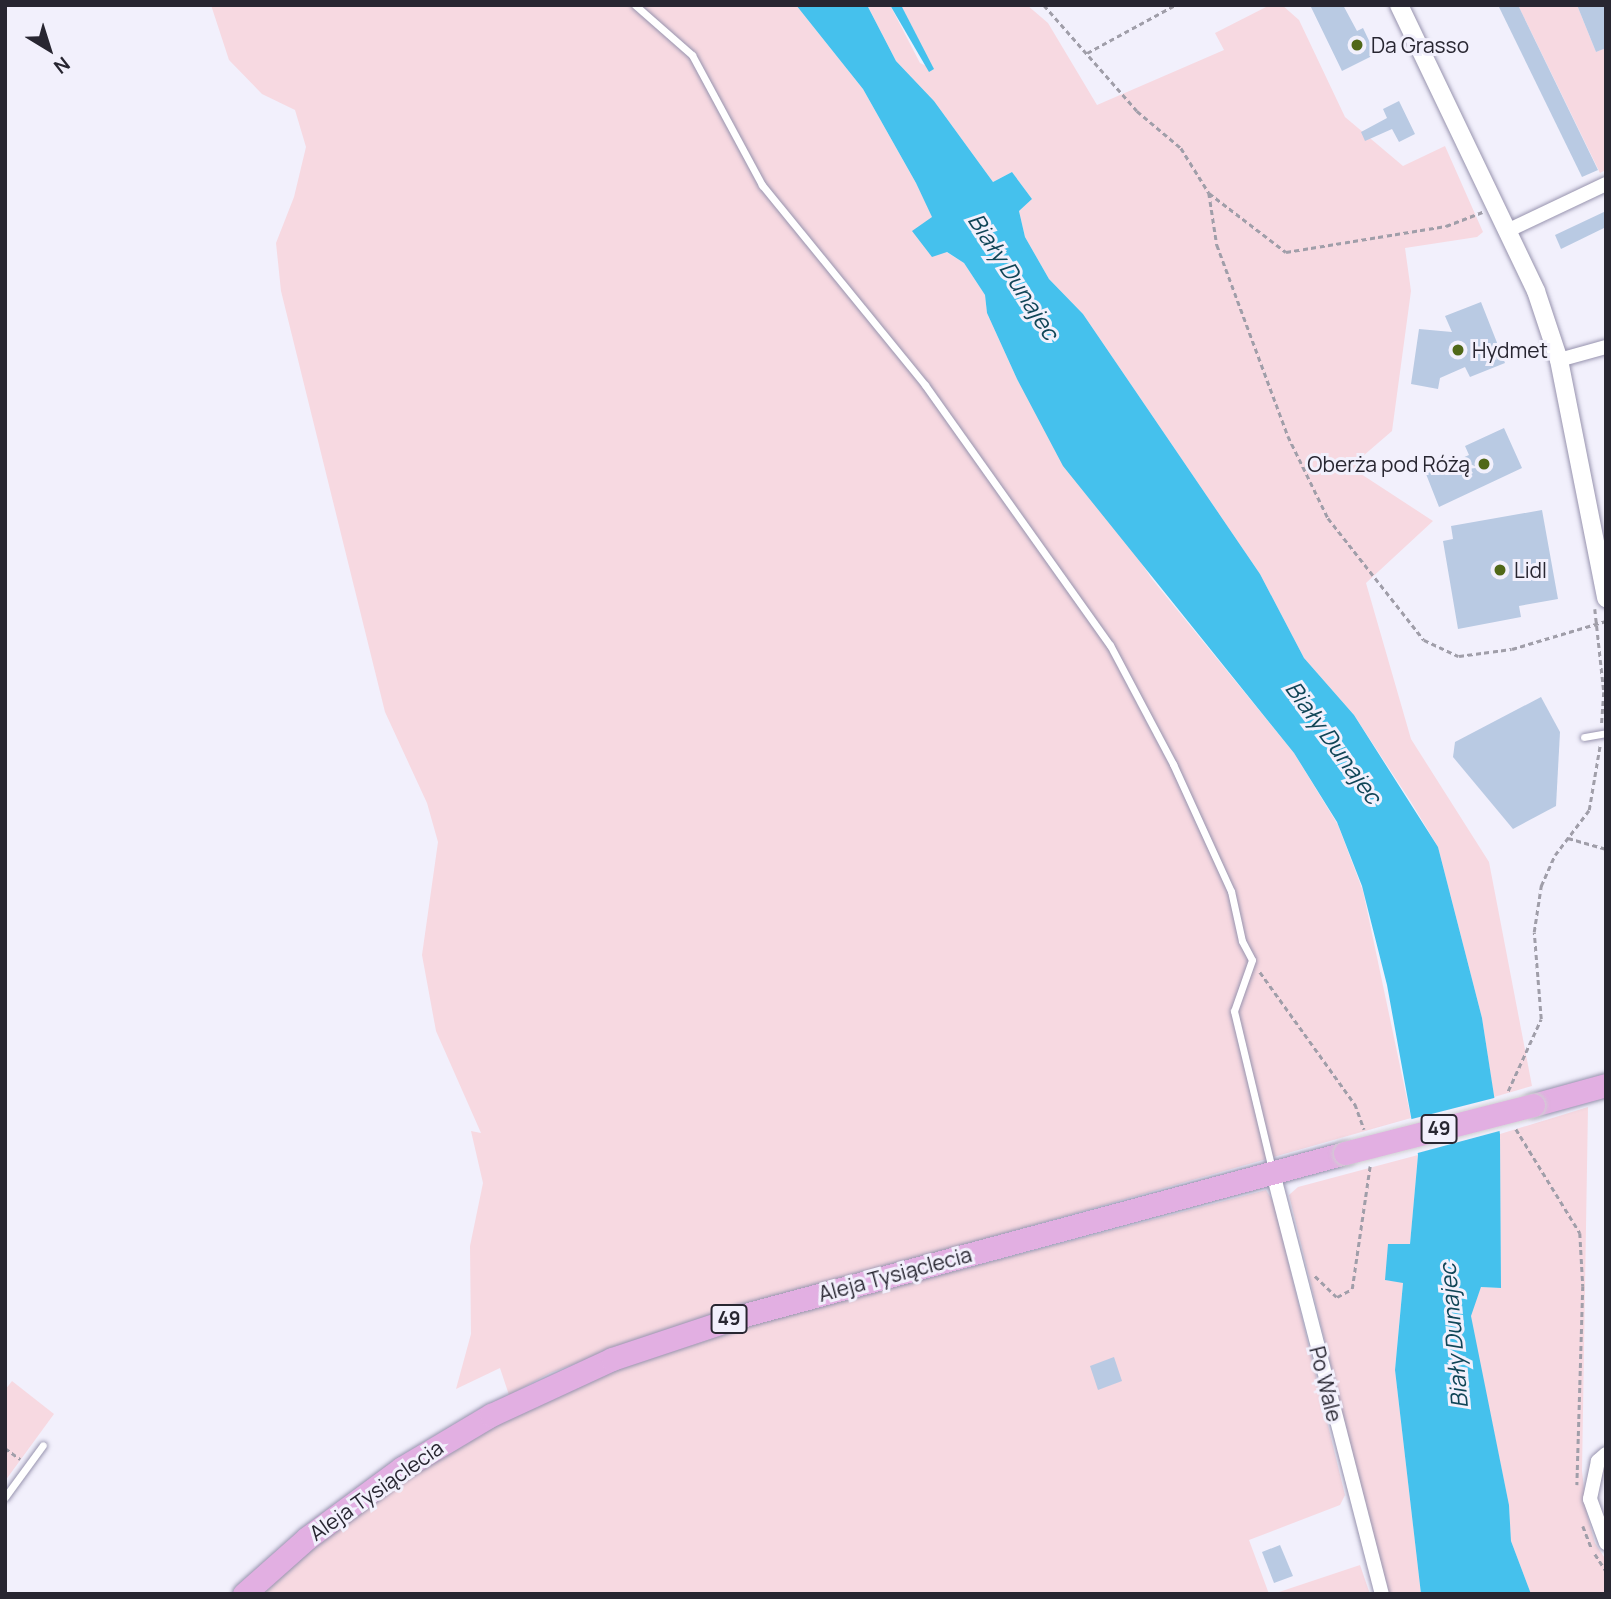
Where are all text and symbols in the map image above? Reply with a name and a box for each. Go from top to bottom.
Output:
north arrow [14,14,84,84]
place label: Da Grasso [1371,32,1469,58]
marker: Da Grasso [1349,37,1365,53]
text: N [49,51,75,80]
water label: Biały Dunajec [963,208,1065,344]
place label: Hydmet [1472,337,1548,363]
marker: Hydmet [1450,342,1466,358]
place label: Oberża pod Różą [1307,451,1470,477]
marker: Oberża pod Różą [1476,456,1492,472]
place label: Lidl [1514,557,1547,583]
marker: Lidl [1492,562,1508,578]
water label: Biały Dunajec [1280,675,1388,809]
road number: 49 [1420,1114,1458,1144]
street label: Aleja Tysiąclecia [816,1241,974,1307]
water label: Biały Dunajec [1433,1263,1473,1409]
road number: 49 [710,1303,748,1334]
street label: Po Wale [1304,1344,1348,1424]
street label: Aleja Tysiąclecia [304,1434,448,1546]

